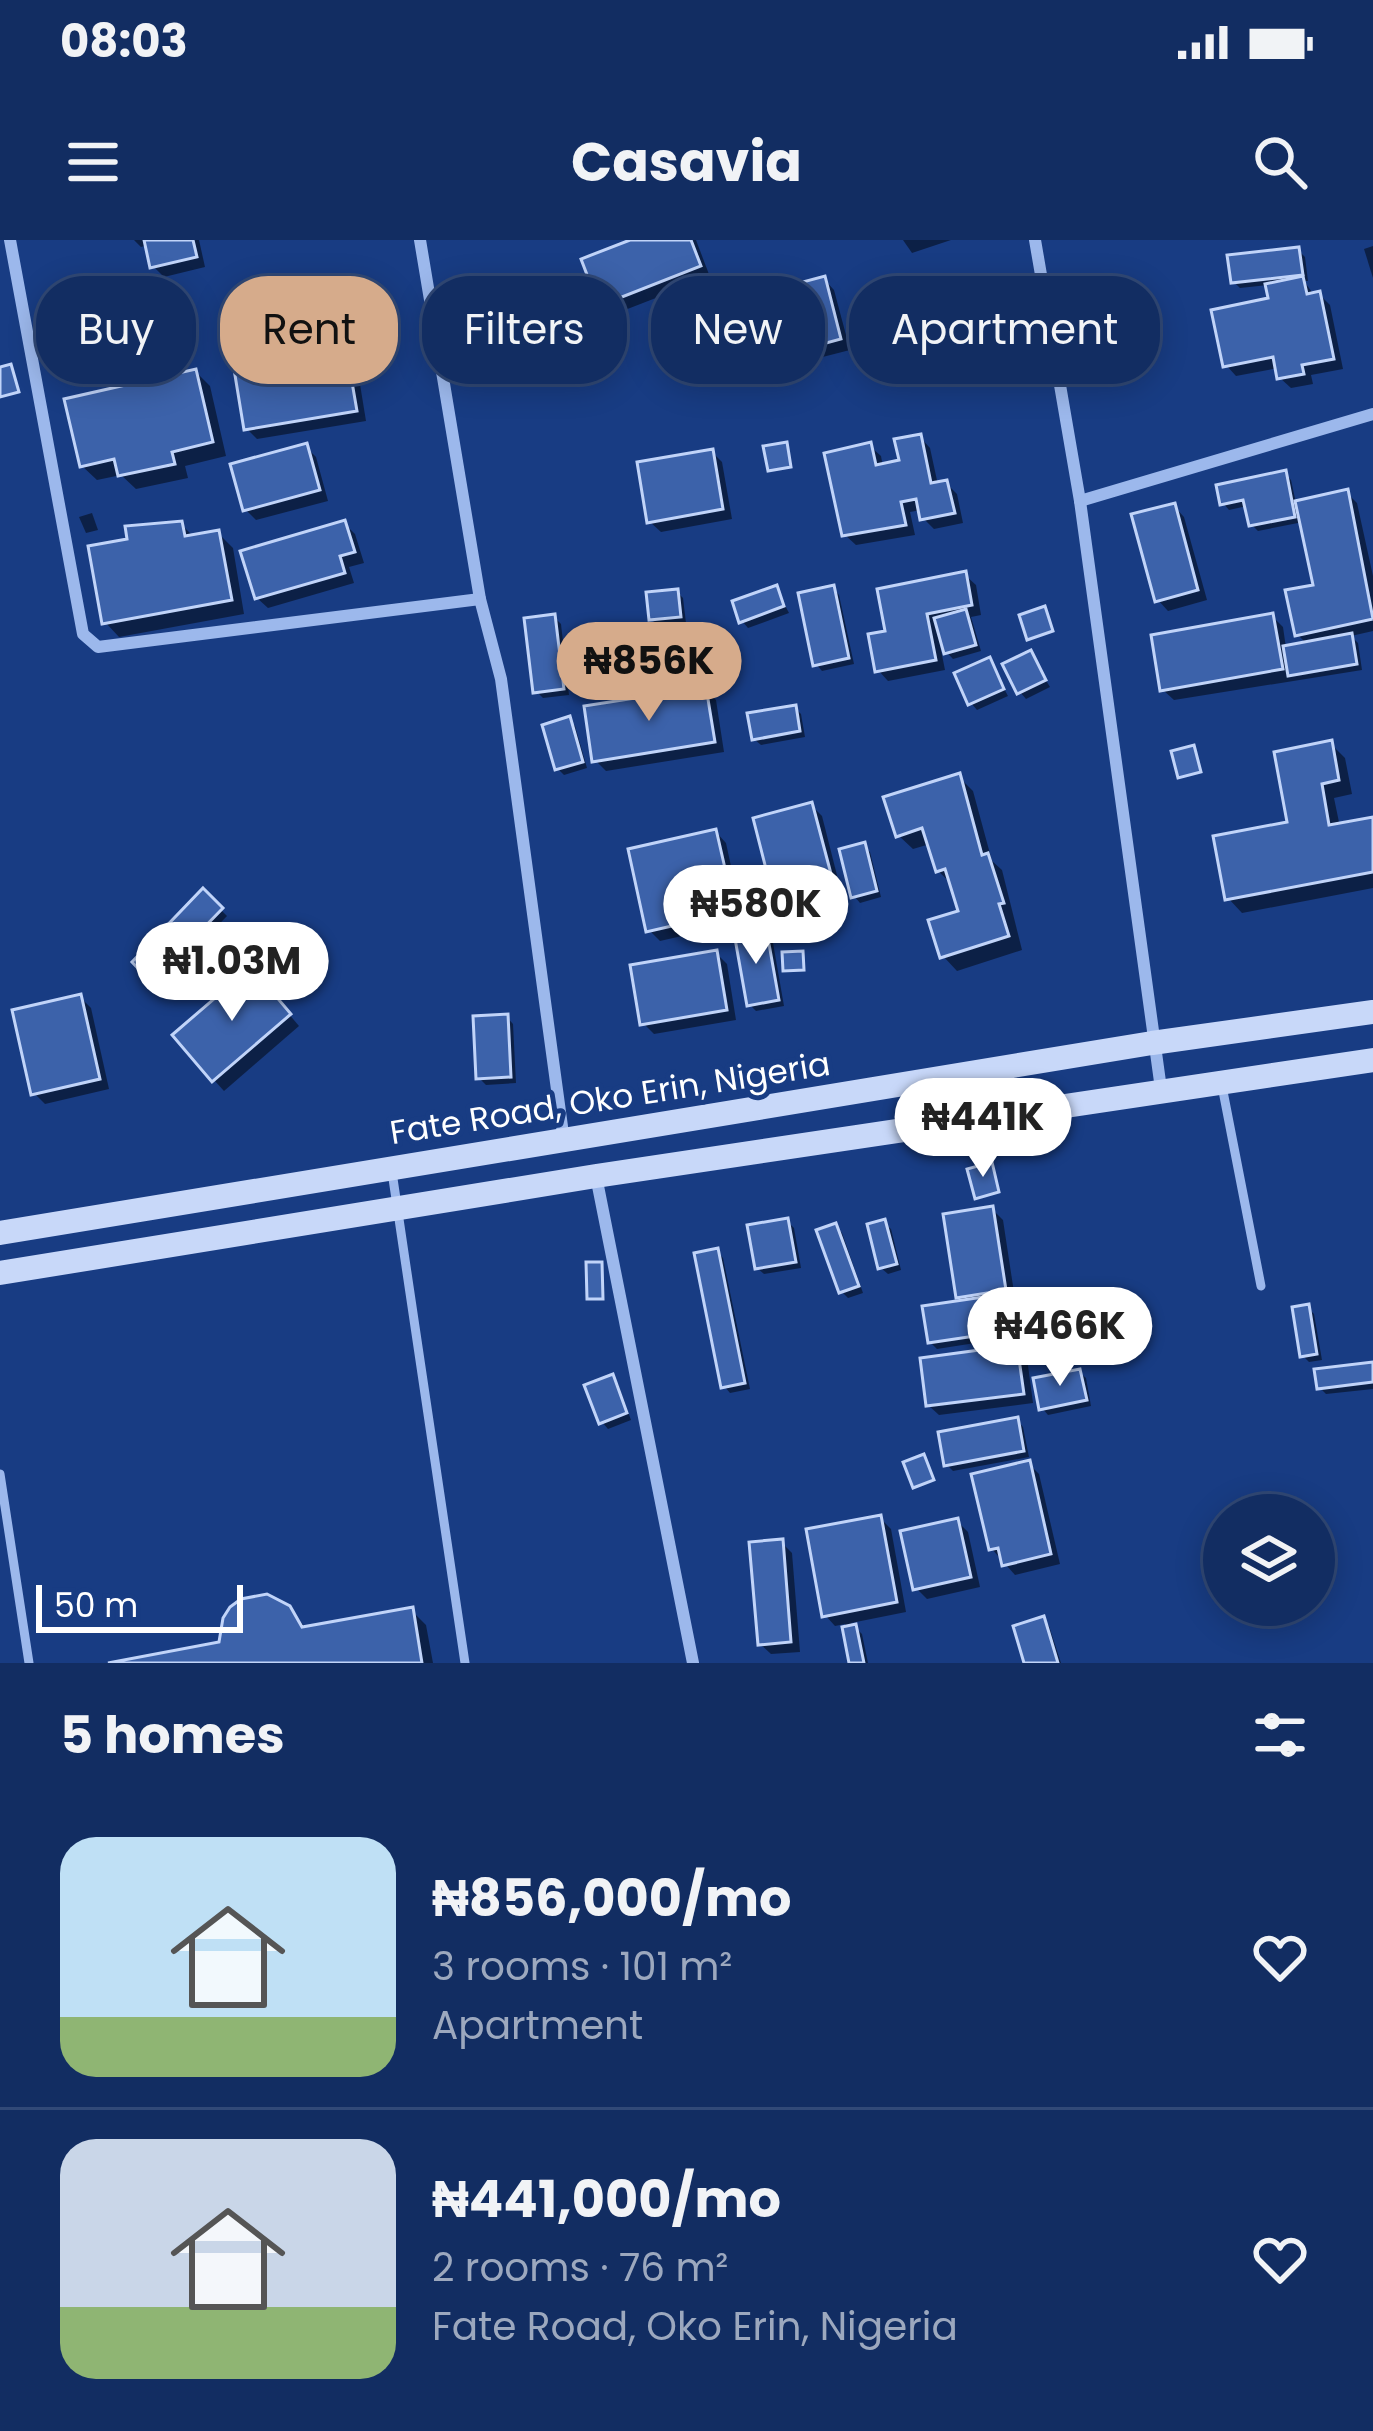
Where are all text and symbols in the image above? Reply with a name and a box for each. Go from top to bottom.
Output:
text: 08:03 [60,10,188,73]
text: Casavia [571,124,802,200]
icon: menu [60,129,126,195]
icon: search [1247,129,1313,195]
chip: Buy [36,276,196,384]
chip: Rent [220,276,398,384]
chip: Filters [422,276,627,384]
chip: New [651,276,825,384]
chip: Apartment [849,276,1160,384]
pin: ₦856K [565,622,733,724]
text: ₦856K [584,633,714,688]
pin: ₦580K [672,865,840,967]
text: ₦580K [690,876,822,931]
pin: ₦1.03M [134,922,330,1024]
text: ₦1.03M [163,933,301,988]
street label: Fate Road, Oko Erin, Nigeria [387,1040,833,1156]
pin: ₦441K [899,1078,1067,1180]
text: ₦441K [922,1089,1044,1144]
pin: ₦466K [976,1287,1144,1389]
text: ₦466K [994,1298,1126,1353]
map controls [1203,1494,1335,1626]
button: layers [1203,1494,1335,1626]
scale bar [36,1579,243,1632]
text: 50 m [54,1582,138,1629]
text: 5 homes [60,1699,285,1771]
icon: filters [1247,1702,1313,1768]
text: ₦856,000/mo [432,1862,792,1934]
icon: home [156,1885,300,2029]
icon: heart [1247,1924,1313,1990]
text: 3 rooms · 101 m² [432,1939,732,1994]
text: Apartment [432,1998,643,2053]
text: ₦441,000/mo [432,2163,781,2235]
icon: home [156,2187,300,2331]
icon: heart [1247,2226,1313,2292]
text: 2 rooms · 76 m² [432,2240,728,2295]
text: Fate Road, Oko Erin, Nigeria [432,2299,958,2354]

